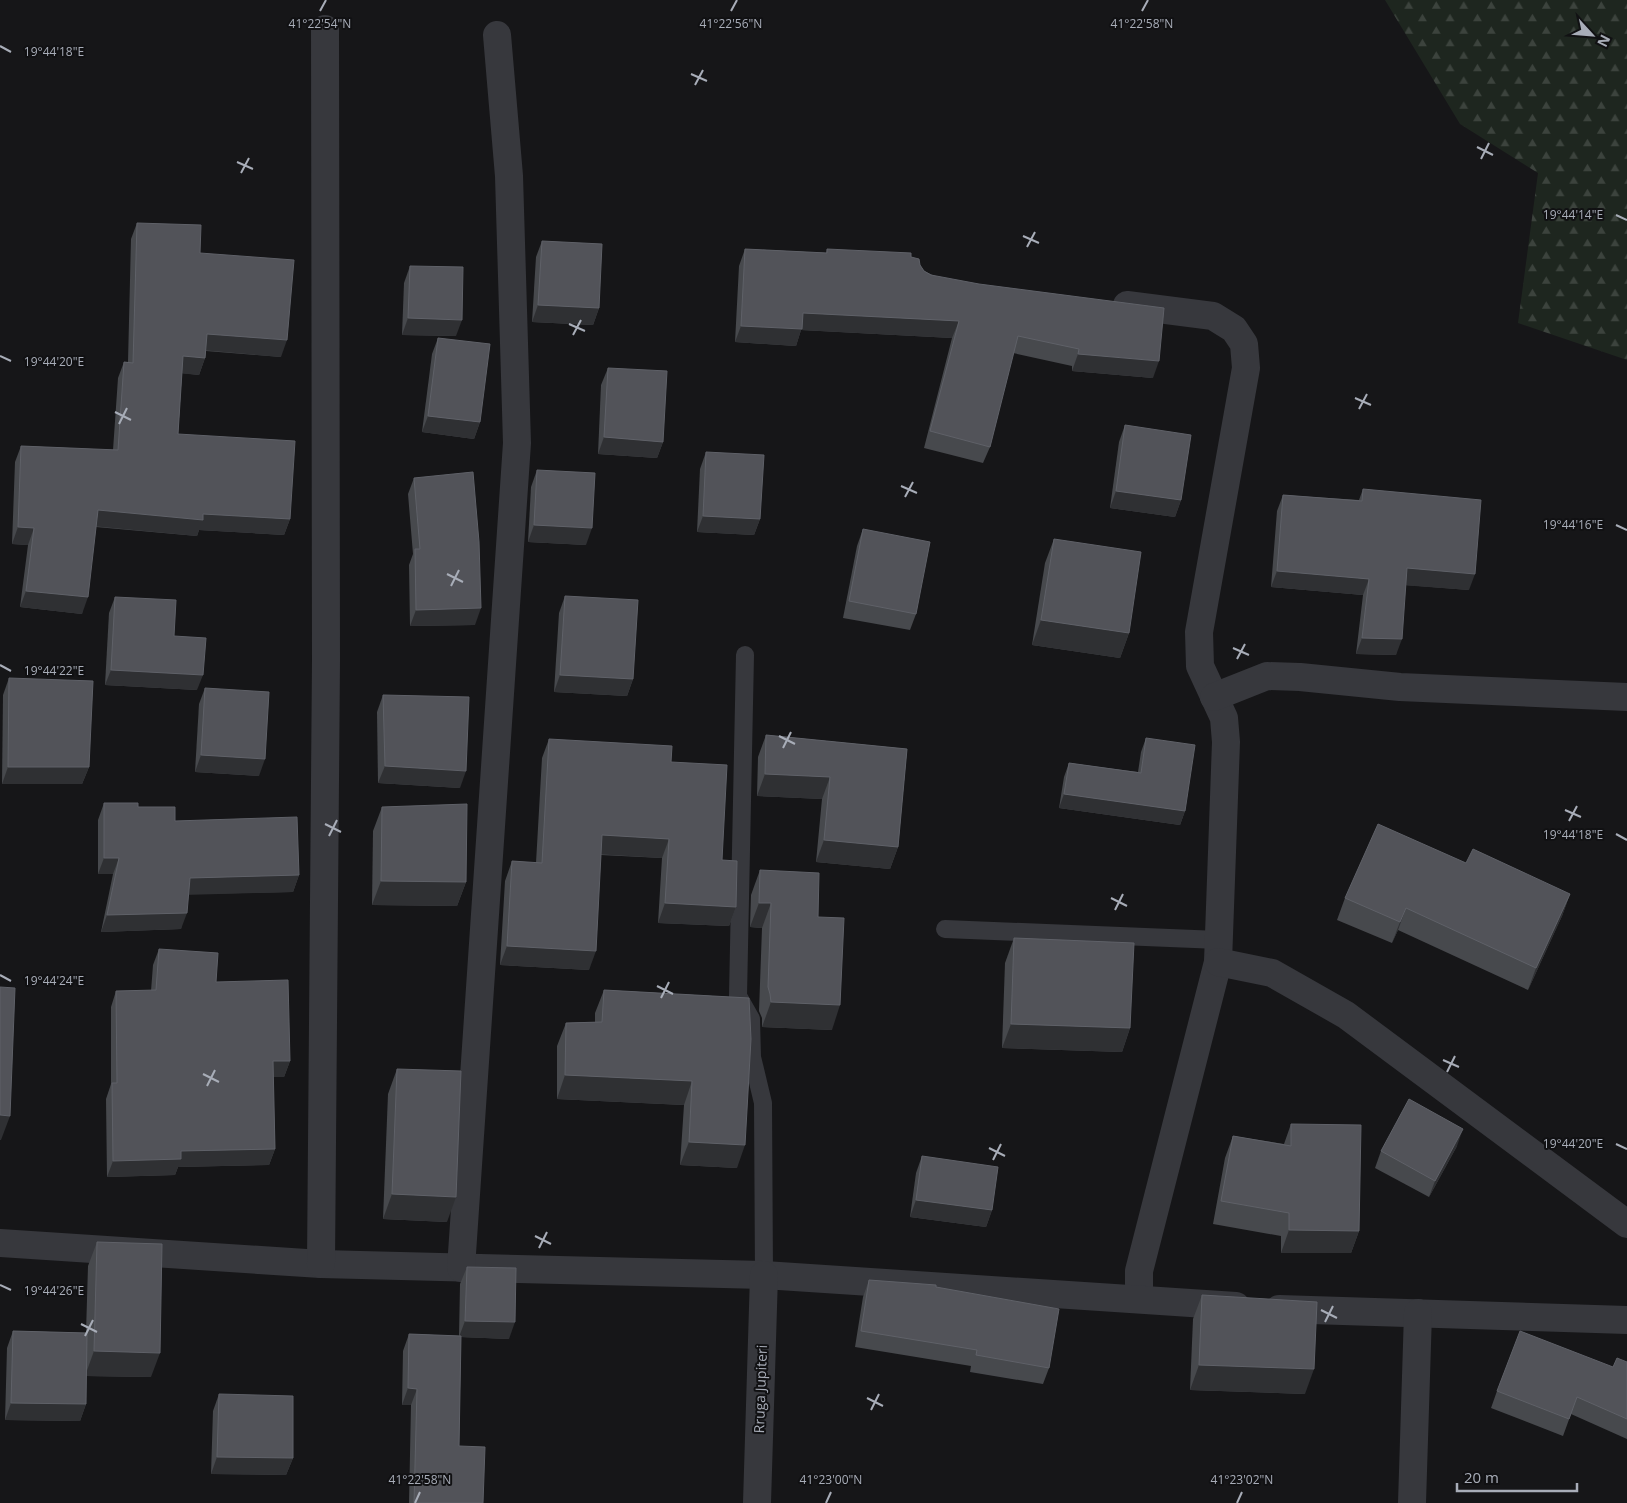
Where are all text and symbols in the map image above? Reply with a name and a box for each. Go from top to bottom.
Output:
north arrow [1567,10,1617,60]
text: 41°22'54"N [289,15,351,32]
text: 41°22'56"N [700,15,762,32]
text: 41°22'58"N [1111,15,1173,32]
text: N [1593,32,1615,50]
text: 19°44'18"E [24,43,84,60]
text: 19°44'14"E [1543,206,1603,223]
text: 19°44'20"E [24,353,84,370]
text: 19°44'16"E [1543,516,1603,533]
text: 19°44'22"E [24,662,84,679]
text: 19°44'18"E [1543,826,1603,843]
text: 19°44'24"E [24,972,84,989]
text: 19°44'20"E [1543,1135,1603,1152]
text: 19°44'26"E [24,1282,84,1299]
street label: Rruga Jupiteri [749,1344,771,1434]
scale bar [1457,1460,1577,1492]
text: 20 m [1464,1467,1499,1487]
text: 41°22'58"N [389,1471,451,1488]
text: 41°23'00"N [800,1471,862,1488]
text: 41°23'02"N [1211,1471,1273,1488]

